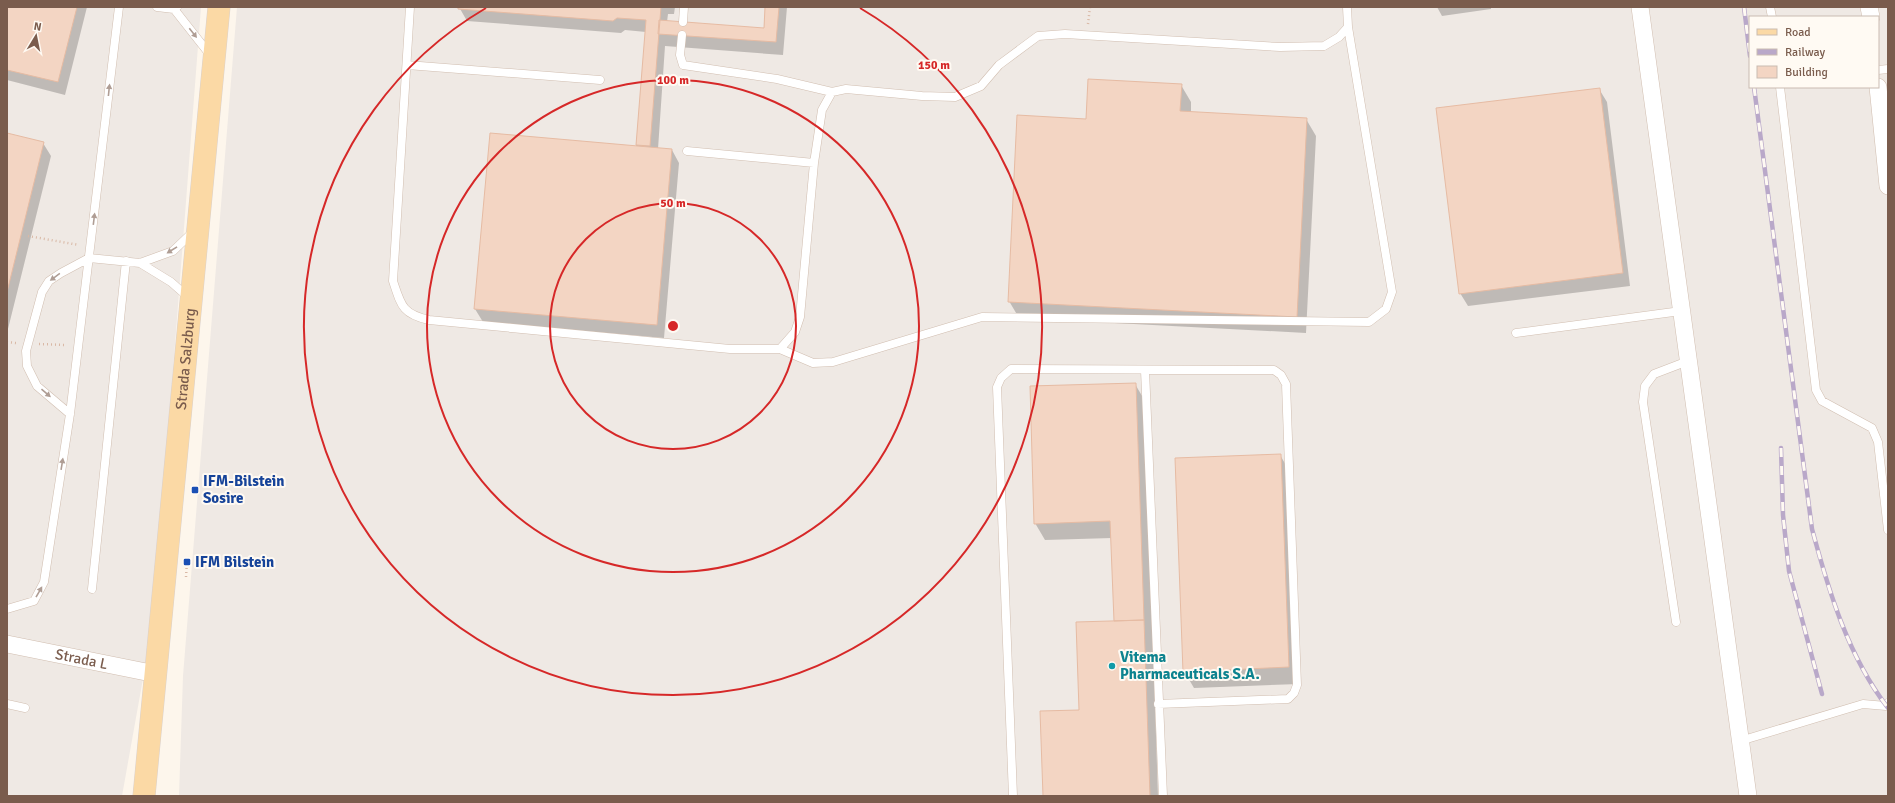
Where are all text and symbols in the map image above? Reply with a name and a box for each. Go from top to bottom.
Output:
north arrow [16,16,56,56]
legend [1749,16,1879,88]
text: N [33,20,43,34]
text: Road [1785,25,1811,40]
one-way arrow [189,28,197,39]
text: Railway [1785,45,1825,60]
text: 150 m [918,58,950,73]
text: Building [1785,65,1828,80]
text: 100 m [657,73,689,88]
one-way arrow [106,84,112,96]
text: 50 m [660,196,686,211]
one-way arrow [91,213,97,225]
one-way arrow [167,246,177,254]
one-way arrow [50,273,61,281]
street label: Strada Salzburg [172,307,199,411]
centre of rings [666,319,680,333]
one-way arrow [41,388,50,397]
one-way arrow [59,458,65,470]
place label: IFM-Bilstein Sosire [203,472,285,507]
marker: IFM-Bilstein Sosire [190,485,200,495]
place label: IFM Bilstein [195,553,274,571]
marker: IFM Bilstein [182,557,192,567]
one-way arrow [36,586,43,597]
street label: Strada L [54,645,110,673]
place label: Vitema Pharmaceuticals S.A. [1120,648,1260,683]
marker: Vitema Pharmaceuticals S.A. [1107,661,1117,671]

